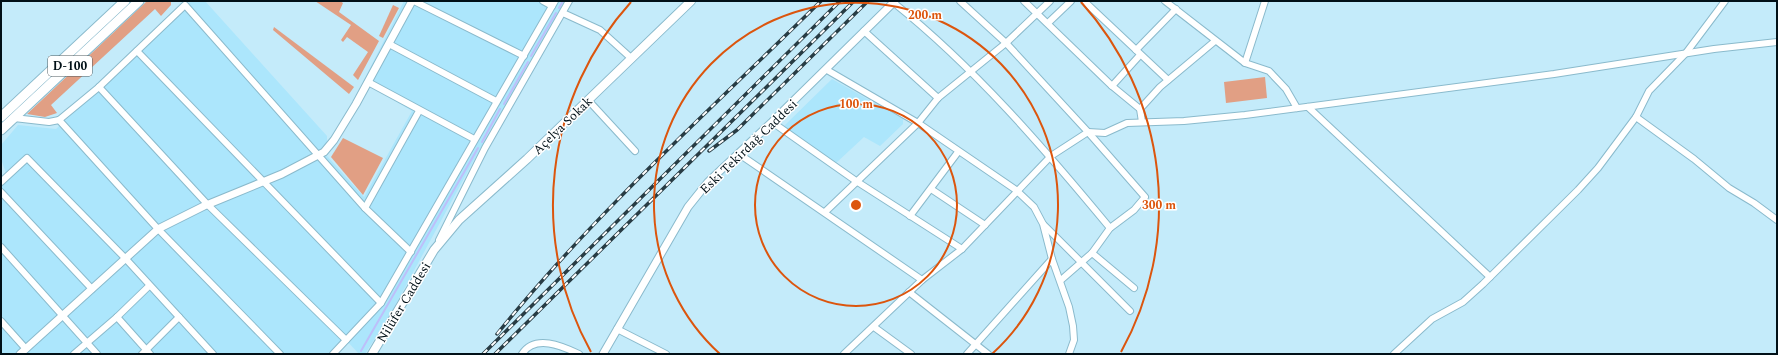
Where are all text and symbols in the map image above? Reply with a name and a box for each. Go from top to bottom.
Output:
text: 200 m [908,6,942,25]
road number: D-100 [48,56,92,76]
street label: Açelya Sokak [528,92,597,159]
street label: Eski Tekirdağ Caddesi [695,95,802,199]
text: 100 m [839,95,873,114]
text: 300 m [1142,196,1176,215]
centre of rings [849,198,863,212]
street label: Nilüfer Caddesi [372,258,436,347]

